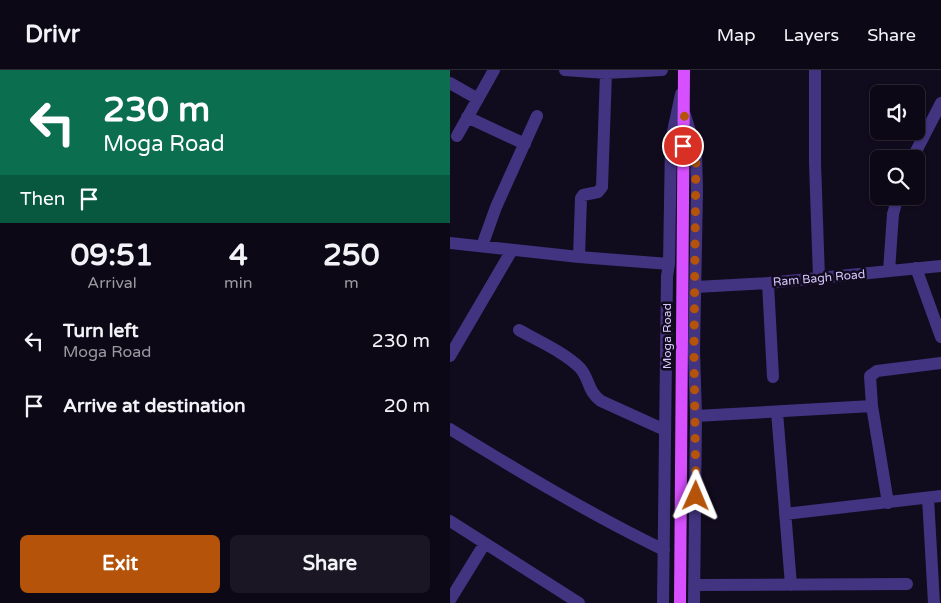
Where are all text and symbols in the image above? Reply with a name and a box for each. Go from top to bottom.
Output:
text: Drivr [25,20,80,49]
text: Map [717,24,756,46]
text: Layers [784,24,839,46]
text: Share [867,24,916,46]
map controls [870,85,925,205]
button: sound [870,85,925,140]
text: 230 m [103,89,210,131]
icon: left [20,90,85,155]
pin [662,125,704,167]
text: Moga Road [103,131,225,157]
icon: arrive [669,132,697,160]
button: search [870,150,925,205]
icon: arrive [75,185,103,213]
text: Then [20,188,65,210]
text: 09:51 [70,237,154,274]
text: 4 [229,237,248,274]
text: 250 [323,237,380,274]
street label: Ram Bagh Road [772,267,866,289]
text: Arrival [87,273,137,293]
text: min [224,273,253,293]
text: m [344,273,359,293]
street label: Moga Road [660,303,674,369]
text: Turn left [63,320,139,342]
icon: left [20,327,48,355]
text: 230 m [372,330,430,352]
text: Moga Road [63,342,151,362]
icon: arrive [20,392,48,420]
text: Arrive at destination [63,395,246,417]
text: 20 m [384,395,430,417]
position arrow [669,469,721,521]
button: Exit [20,535,220,593]
button: Share [230,535,430,593]

